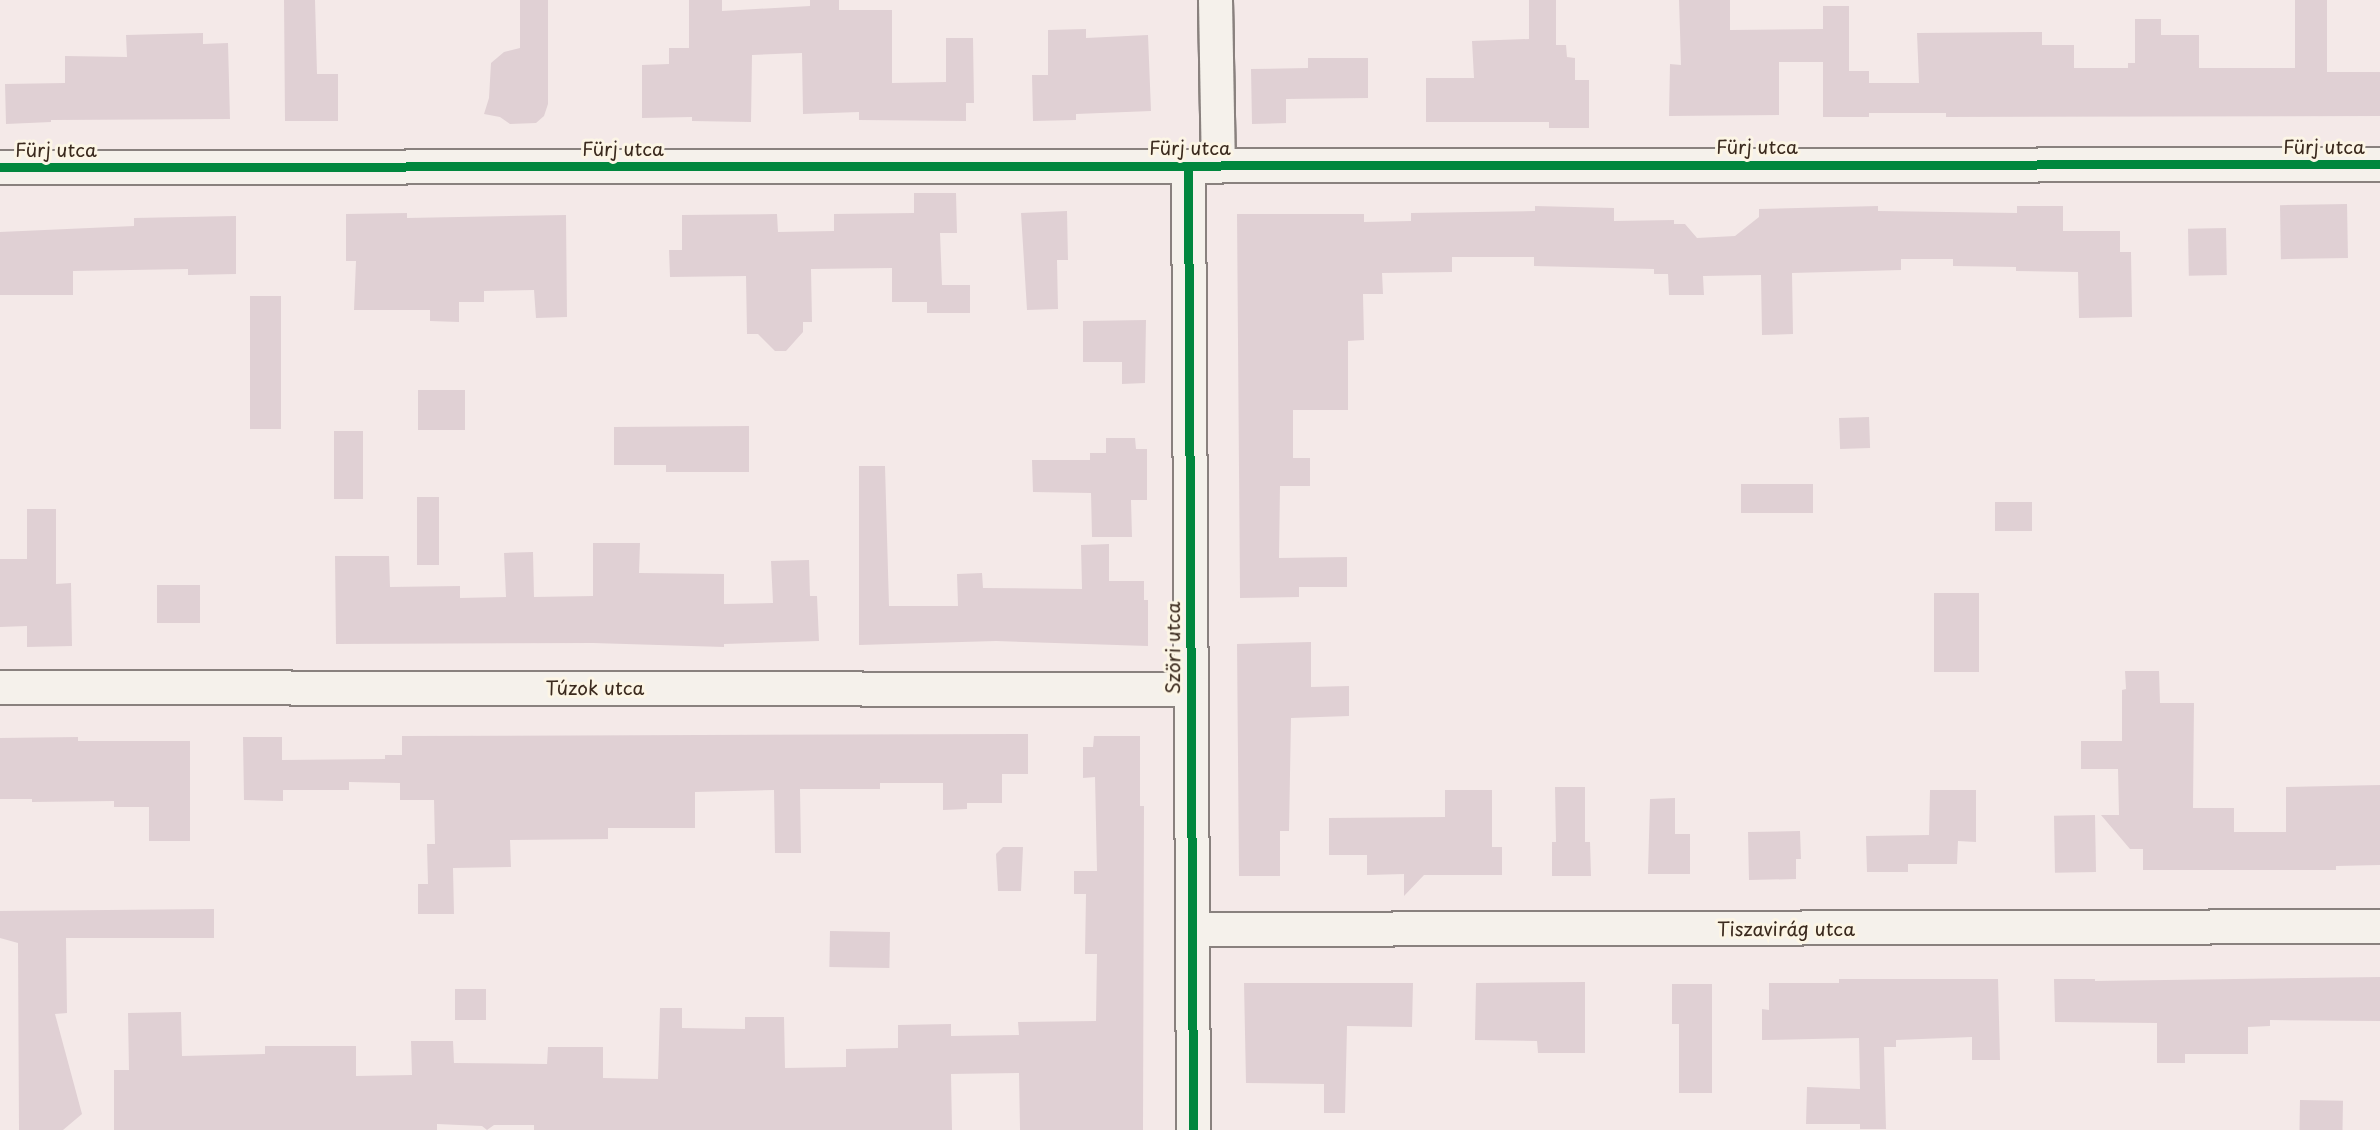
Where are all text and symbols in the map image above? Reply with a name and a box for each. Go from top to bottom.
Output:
street label: Fürj utca [1716,136,1798,158]
street label: Fürj utca [2283,136,2365,158]
street label: Fürj utca [1149,137,1231,159]
street label: Fürj utca [582,138,664,160]
street label: Fürj utca [15,139,97,161]
street label: Szöri utca [1162,602,1184,694]
street label: Túzok utca [545,677,645,699]
street label: Tiszavirág utca [1717,918,1855,940]

